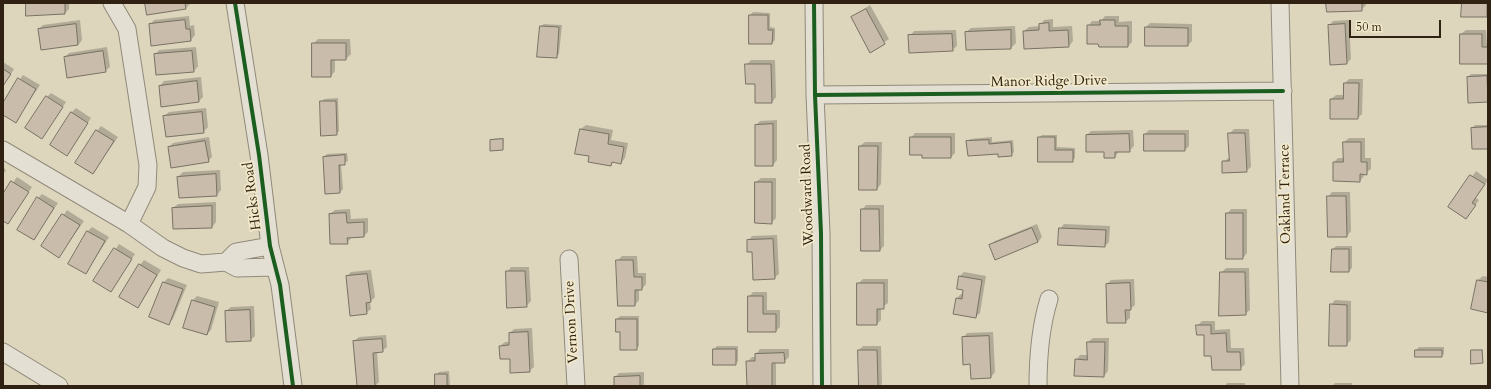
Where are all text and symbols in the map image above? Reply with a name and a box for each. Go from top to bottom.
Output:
scale bar [1351,12,1443,38]
text: 50 m [1356,19,1382,35]
street label: Manor Ridge Drive [991,73,1107,91]
street label: Woodward Road [798,144,818,246]
street label: Oakland Terrace [1277,144,1295,244]
street label: Hicks Road [240,161,266,231]
street label: Vernon Drive [561,280,583,364]

